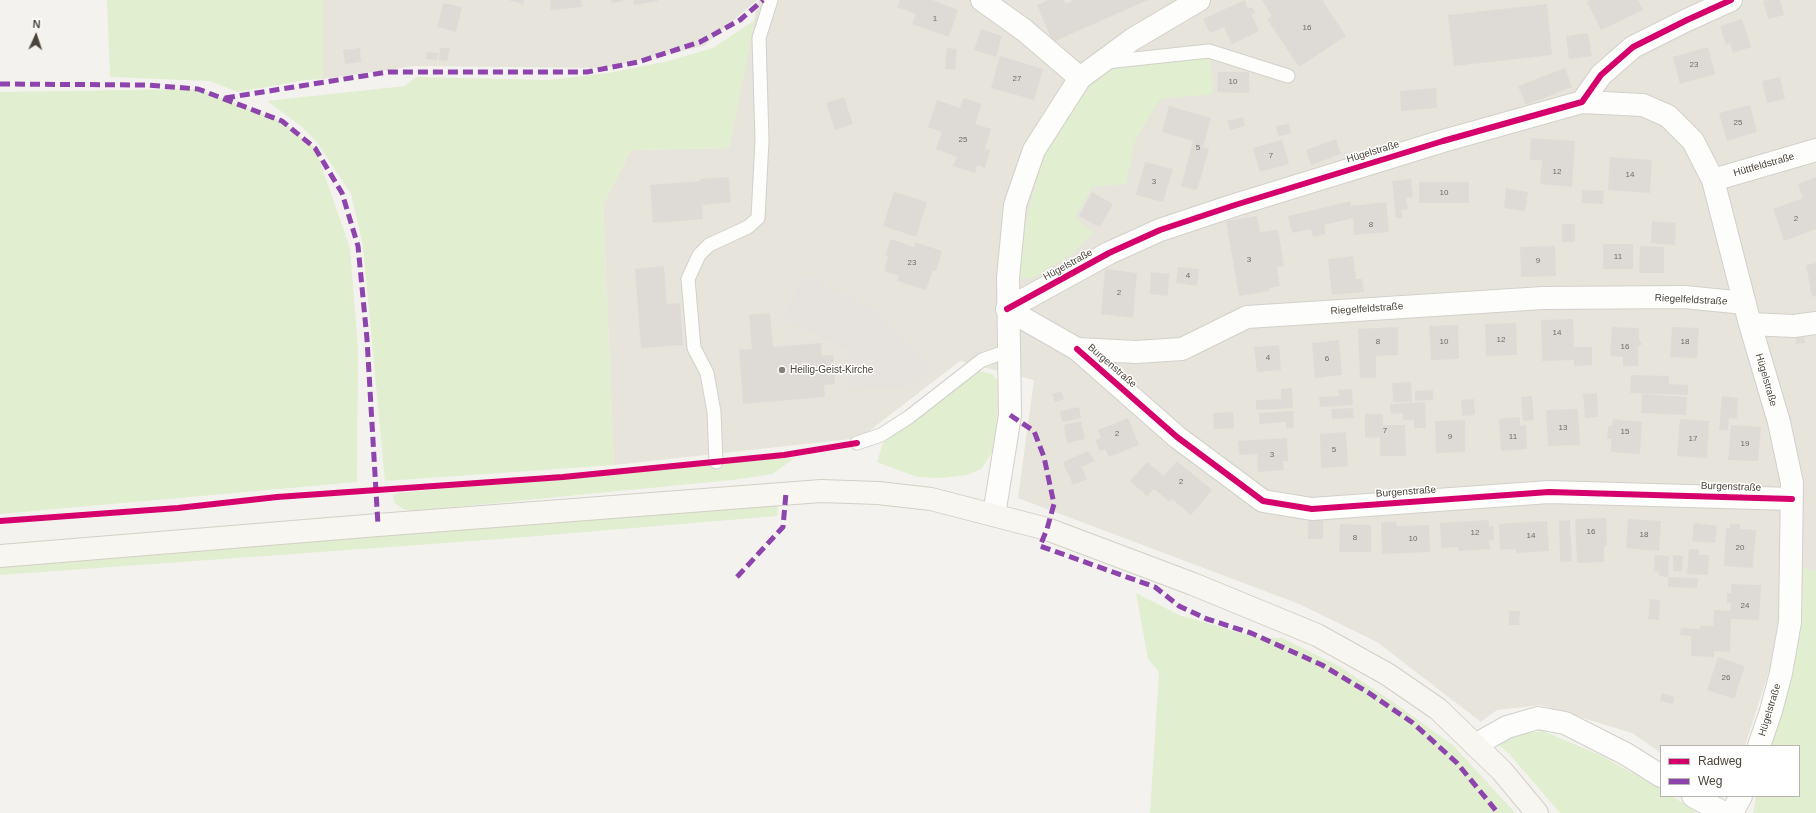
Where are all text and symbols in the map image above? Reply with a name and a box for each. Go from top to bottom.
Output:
house number: 1 [933,14,937,24]
north arrow [16,16,56,56]
text: N [32,18,41,30]
house number: 16 [1303,23,1311,33]
house number: 23 [1690,60,1698,70]
house number: 27 [1013,74,1021,84]
house number: 10 [1229,77,1237,87]
house number: 25 [1734,118,1742,128]
house number: 25 [959,135,967,145]
street label: Hügelstraße [1345,138,1401,166]
house number: 5 [1196,143,1200,153]
house number: 7 [1269,151,1273,161]
street label: Hüttfeldstraße [1732,151,1796,179]
house number: 12 [1553,167,1561,177]
house number: 14 [1626,170,1634,180]
house number: 3 [1152,177,1156,187]
house number: 10 [1440,188,1448,198]
house number: 2 [1794,214,1798,224]
house number: 8 [1369,220,1373,230]
street label: Hügelstraße [1041,247,1095,283]
house number: 11 [1614,252,1622,262]
house number: 3 [1247,255,1251,265]
house number: 9 [1536,256,1540,266]
house number: 23 [908,258,916,268]
house number: 4 [1186,271,1190,281]
house number: 2 [1117,288,1121,298]
street label: Riegelfeldstraße [1654,292,1728,308]
street label: Riegelfeldstraße [1330,300,1404,318]
house number: 14 [1553,328,1561,338]
house number: 12 [1497,335,1505,345]
house number: 8 [1376,337,1380,347]
house number: 10 [1440,337,1448,347]
house number: 18 [1681,337,1689,347]
street label: Burgenstraße [1085,342,1139,390]
house number: 16 [1621,342,1629,352]
street label: Hügelstraße [1753,352,1779,408]
house number: 4 [1266,353,1270,363]
house number: 6 [1325,354,1329,364]
place label: Heilig-Geist-Kirche [790,364,873,376]
marker: Heilig-Geist-Kirche [777,365,787,375]
house number: 13 [1559,423,1567,433]
house number: 7 [1383,426,1387,436]
house number: 15 [1621,427,1629,437]
house number: 2 [1115,429,1119,439]
house number: 9 [1448,432,1452,442]
house number: 11 [1509,432,1517,442]
house number: 17 [1689,434,1697,444]
house number: 19 [1741,439,1749,449]
house number: 5 [1332,445,1336,455]
house number: 3 [1270,450,1274,460]
house number: 2 [1179,477,1183,487]
street label: Burgenstraße [1701,480,1761,494]
street label: Burgenstraße [1375,484,1437,500]
house number: 16 [1587,527,1595,537]
house number: 12 [1471,528,1479,538]
house number: 18 [1640,530,1648,540]
house number: 14 [1527,531,1535,541]
house number: 8 [1353,533,1357,543]
house number: 10 [1409,534,1417,544]
house number: 20 [1736,543,1744,553]
house number: 24 [1741,601,1749,611]
house number: 26 [1722,673,1730,683]
street label: Hügelstraße [1756,682,1784,738]
legend [1660,745,1800,797]
text: Radweg [1698,754,1742,768]
text: Weg [1698,774,1722,788]

